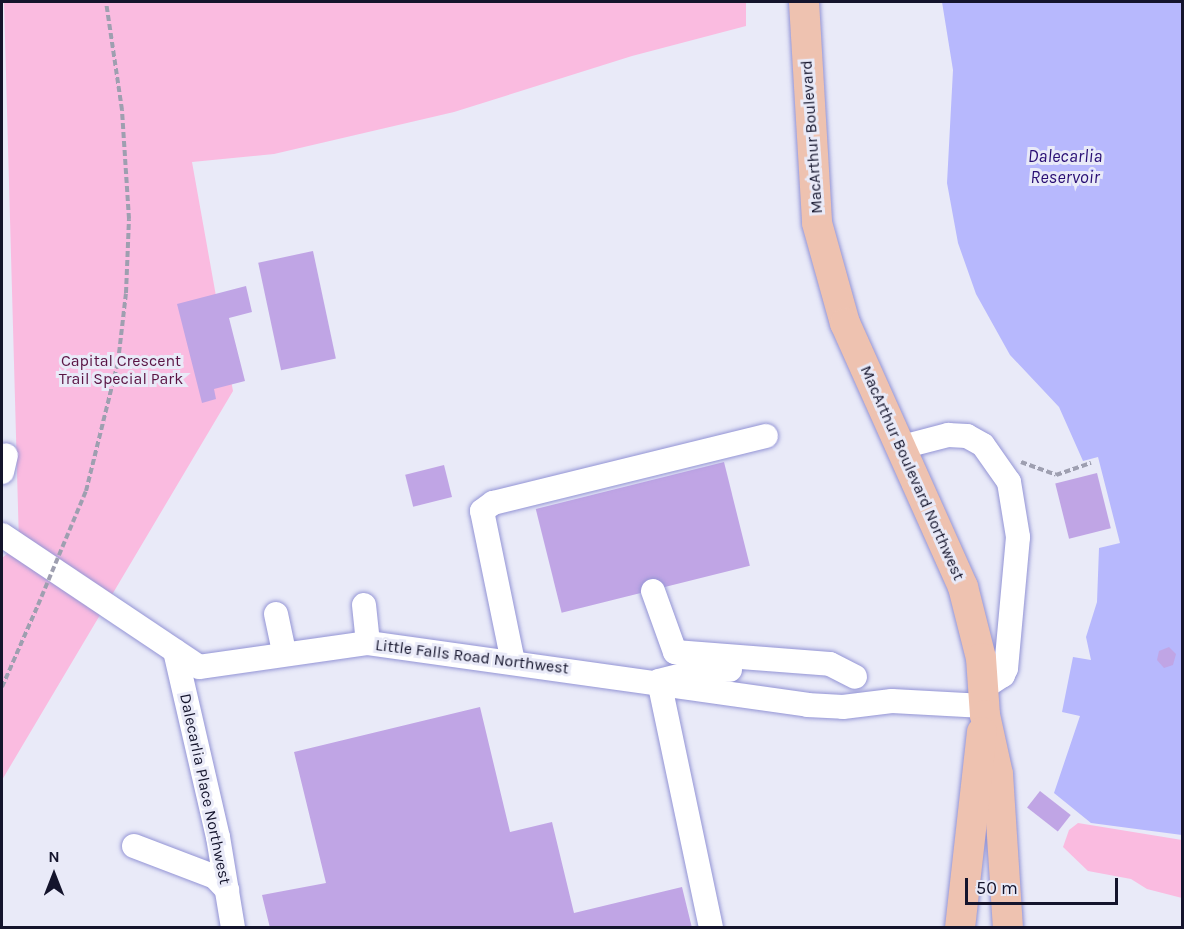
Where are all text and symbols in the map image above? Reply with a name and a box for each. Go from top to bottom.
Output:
street label: MacArthur Boulevard [797,60,827,214]
water label: Dalecarlia Reservoir [1028,146,1102,188]
park label: Capital Crescent Trail Special Park [59,351,183,389]
street label: MacArthur Boulevard Northwest [856,363,968,583]
street label: Little Falls Road Northwest [374,636,570,678]
street label: Dalecarlia Place Northwest [175,692,235,886]
north arrow [24,845,84,905]
text: N [48,847,60,866]
scale bar [968,866,1121,904]
text: 50 m [976,877,1018,899]

